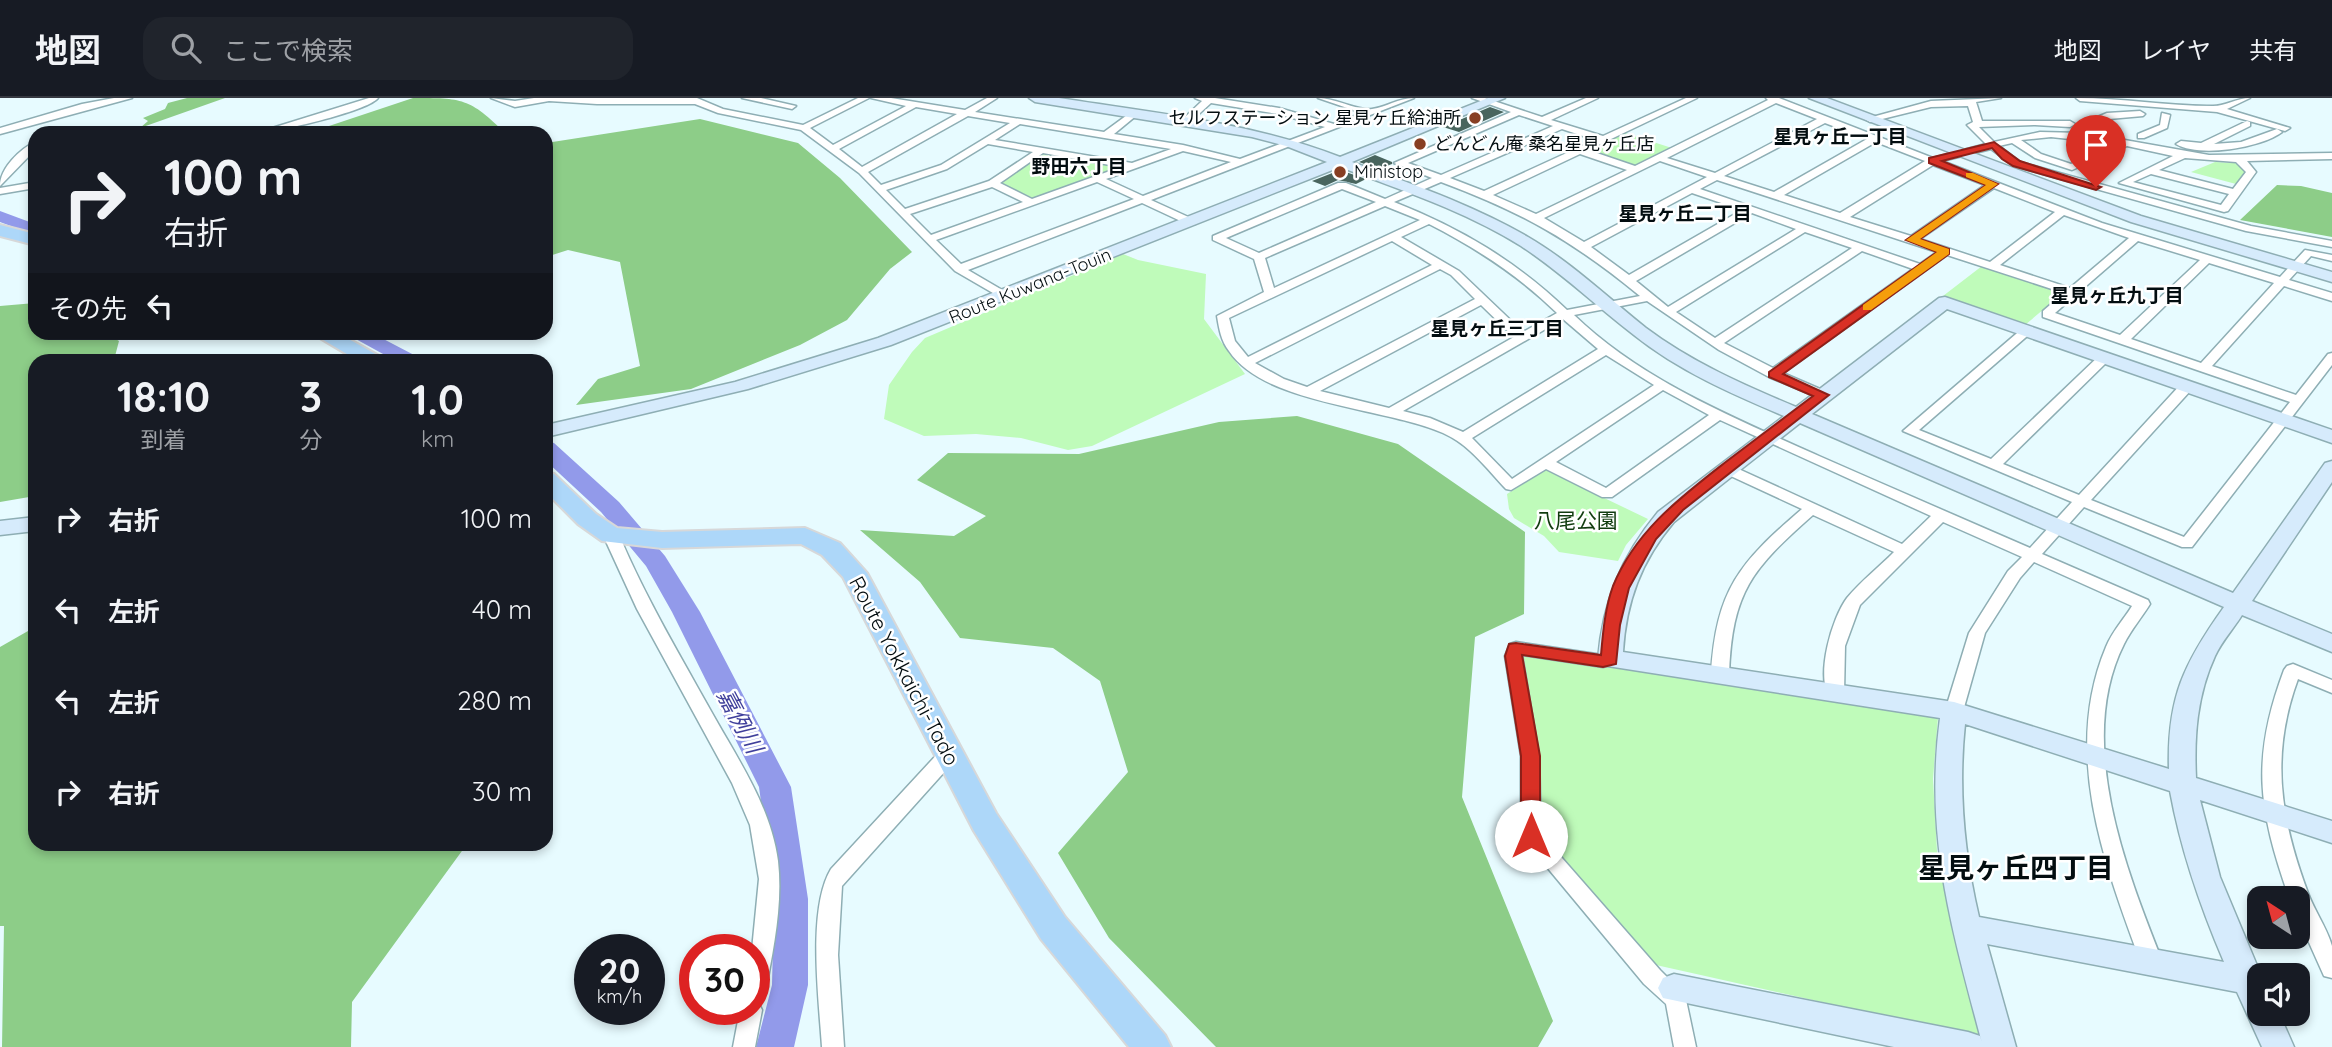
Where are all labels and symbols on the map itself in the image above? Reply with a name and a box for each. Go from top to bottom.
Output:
place label: セルフステーション 星見ヶ丘給油所 [1168,106,1461,129]
marker: セルフステーション 星見ヶ丘給油所 [1467,110,1483,126]
pin [2066,115,2126,187]
district label: 星見ヶ丘一丁目 [1773,124,1907,148]
place label: どんどん庵 桑名星見ヶ丘店 [1434,132,1654,155]
marker: どんどん庵 桑名星見ヶ丘店 [1412,136,1428,152]
district label: 野田六丁目 [1031,154,1127,178]
place label: Ministop [1354,160,1423,183]
marker: Ministop [1332,164,1348,180]
district label: 星見ヶ丘二丁目 [1618,201,1752,225]
street label: Route Kuwana-Touin [945,242,1114,329]
district label: 星見ヶ丘九丁目 [2050,283,2184,307]
district label: 星見ヶ丘三丁目 [1430,316,1564,340]
park label: 八尾公園 [1534,507,1618,533]
street label: Route Yokkaichi-Tado [844,572,966,770]
water label: 嘉例川 [711,683,771,761]
position arrow [1494,799,1568,873]
district label: 星見ヶ丘四丁目 [1918,850,2114,885]
north arrow [2247,886,2310,948]
speed limit sign: 30 [679,934,770,1025]

